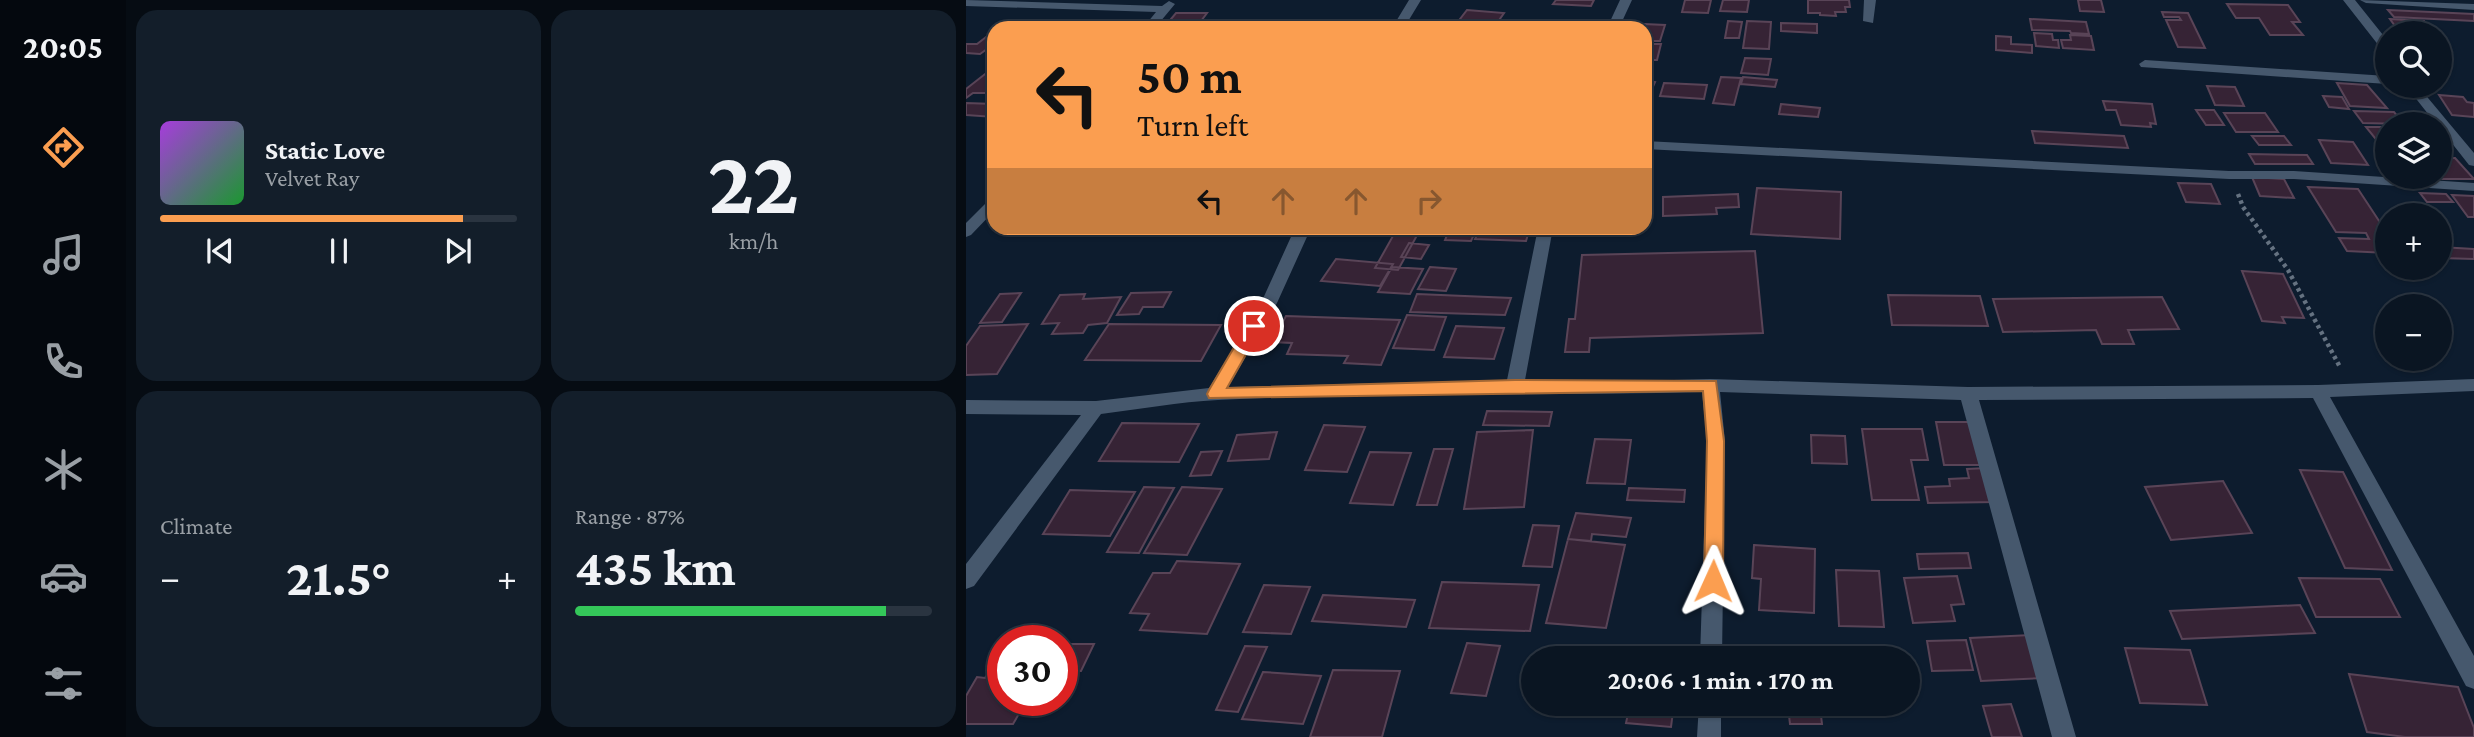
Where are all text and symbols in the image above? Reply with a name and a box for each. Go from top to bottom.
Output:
map controls [2375,21,2452,371]
button: search [2375,21,2452,98]
text: 20:05 [23,29,103,65]
icon: left [1022,49,1113,140]
text: 50 m [1137,49,1242,104]
text: Turn left [1137,107,1248,143]
button: layers [2375,112,2452,189]
icon: directions [39,123,88,172]
text: 22 [708,131,799,233]
text: Static Love [265,136,385,165]
text: Velvet Ray [265,165,359,191]
icon: left [1191,182,1229,220]
icon: ahead [1264,182,1302,220]
icon: ahead [1337,182,1375,220]
icon: right [1410,182,1448,220]
button: + [2375,203,2452,280]
text: km/h [729,228,778,254]
icon: music [39,230,88,279]
icon: previous [201,232,239,270]
icon: pause [320,232,358,270]
icon: next [439,232,477,270]
button: − [2375,294,2452,371]
pin [1224,296,1284,356]
icon: arrive [1235,307,1273,345]
icon: phone [39,337,88,386]
icon: climate [39,445,88,494]
text: Range · 87% [575,503,685,529]
text: Climate [160,513,232,539]
text: 435 km [575,538,736,596]
position arrow [1676,544,1750,618]
text: 21.5° [286,548,391,606]
icon: car [39,552,88,601]
text: − [160,556,180,598]
text: + [497,556,517,598]
speed limit sign: 30 [987,625,1078,716]
icon: filters [39,659,88,708]
text: 20:06 · 1 min · 170 m [1608,666,1833,695]

